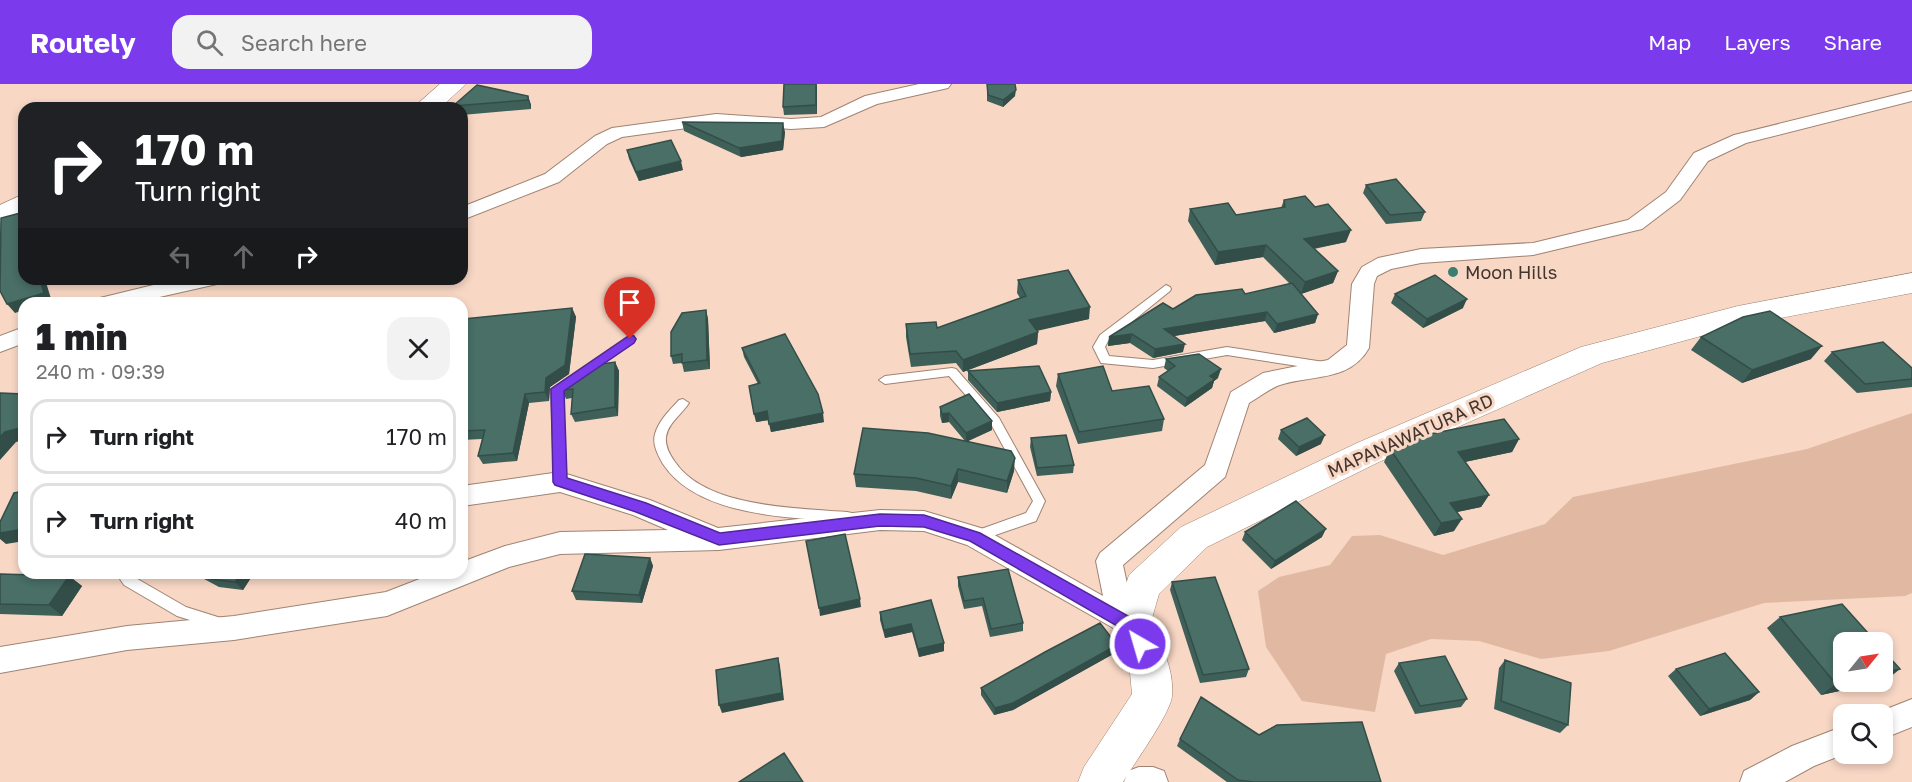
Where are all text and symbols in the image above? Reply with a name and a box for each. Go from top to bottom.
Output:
search box [172,15,592,69]
text: Routely [30,26,136,59]
icon: search [193,26,226,59]
text: Search here [241,29,367,56]
text: Map [1648,29,1691,55]
text: Layers [1724,29,1791,55]
text: Share [1824,29,1882,55]
text: 170 m [135,124,254,174]
icon: right [36,126,114,204]
text: Turn right [135,175,261,207]
icon: left [164,240,197,273]
icon: ahead [227,240,260,273]
icon: right [290,240,323,273]
place label: Moon Hills [1465,261,1557,283]
marker: Moon Hills [1446,265,1460,279]
pin [604,277,655,339]
icon: arrive [613,286,646,319]
text: 1 min [36,315,127,358]
button: close [387,317,450,380]
text: 240 m · 09:39 [36,359,165,383]
street label: MAPANAWATURA RD [1324,388,1496,482]
icon: right [39,420,72,453]
text: Turn right [90,423,194,450]
text: 170 m [386,423,447,450]
icon: right [39,504,72,537]
text: Turn right [90,507,194,534]
text: 40 m [395,507,447,534]
position arrow [1108,612,1172,676]
north arrow [1833,632,1893,692]
map controls [1833,632,1893,764]
button: search [1833,704,1893,764]

